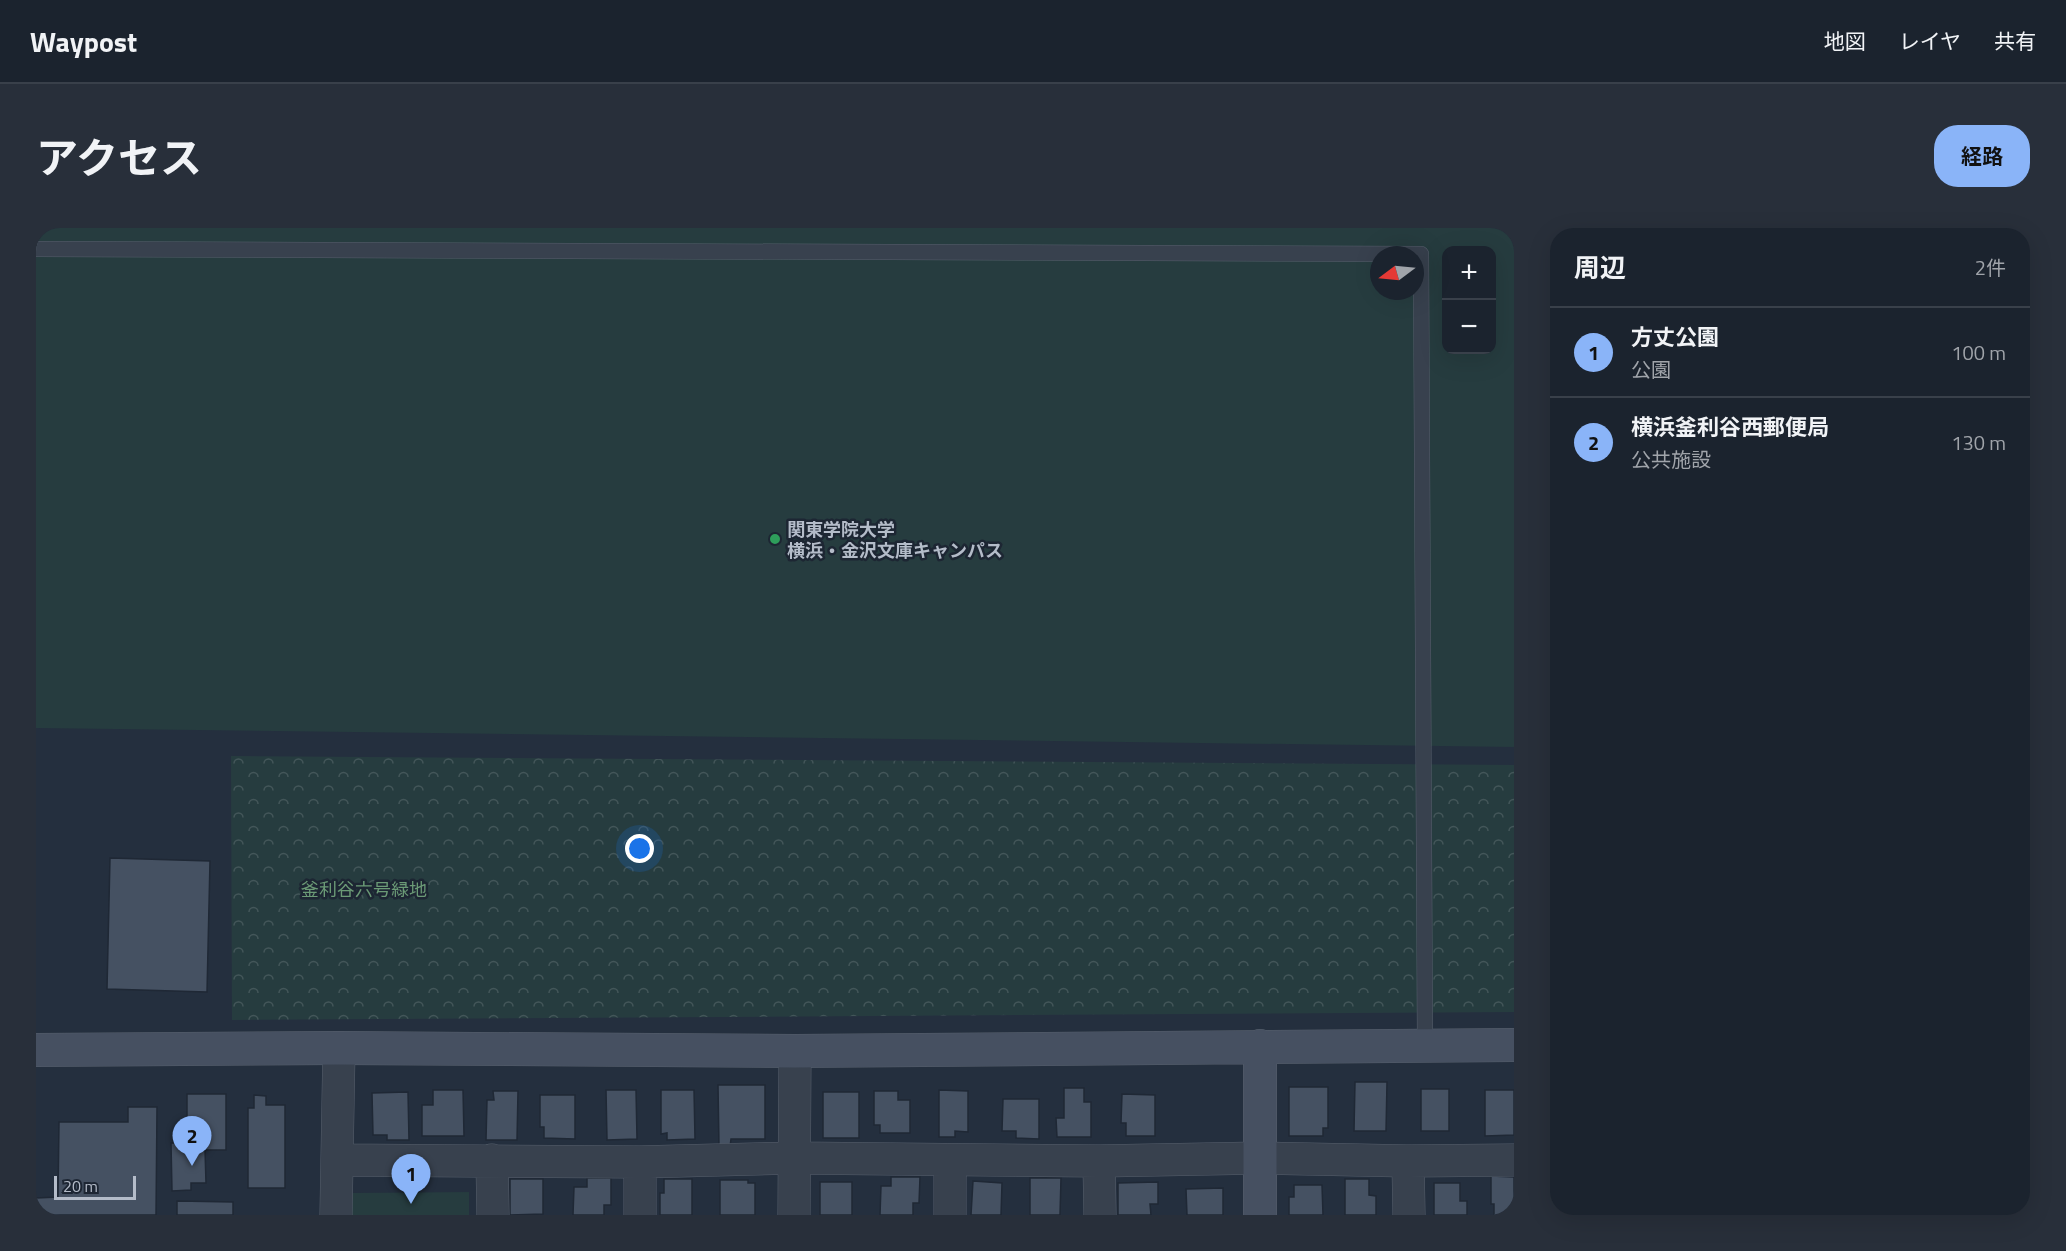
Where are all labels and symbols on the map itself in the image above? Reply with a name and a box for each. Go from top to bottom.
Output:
north arrow [1370,246,1424,300]
place label: 関東学院大学 横浜・金沢文庫キャンパス [787,516,1003,564]
marker: 関東学院大学 横浜・金沢文庫キャンパス [768,532,782,546]
your location [625,834,654,863]
park label: 釜利谷六号緑地 [301,876,427,903]
pin: 2 [172,1116,212,1166]
pin: 1 [392,1154,430,1204]
scale bar [54,1173,136,1200]

